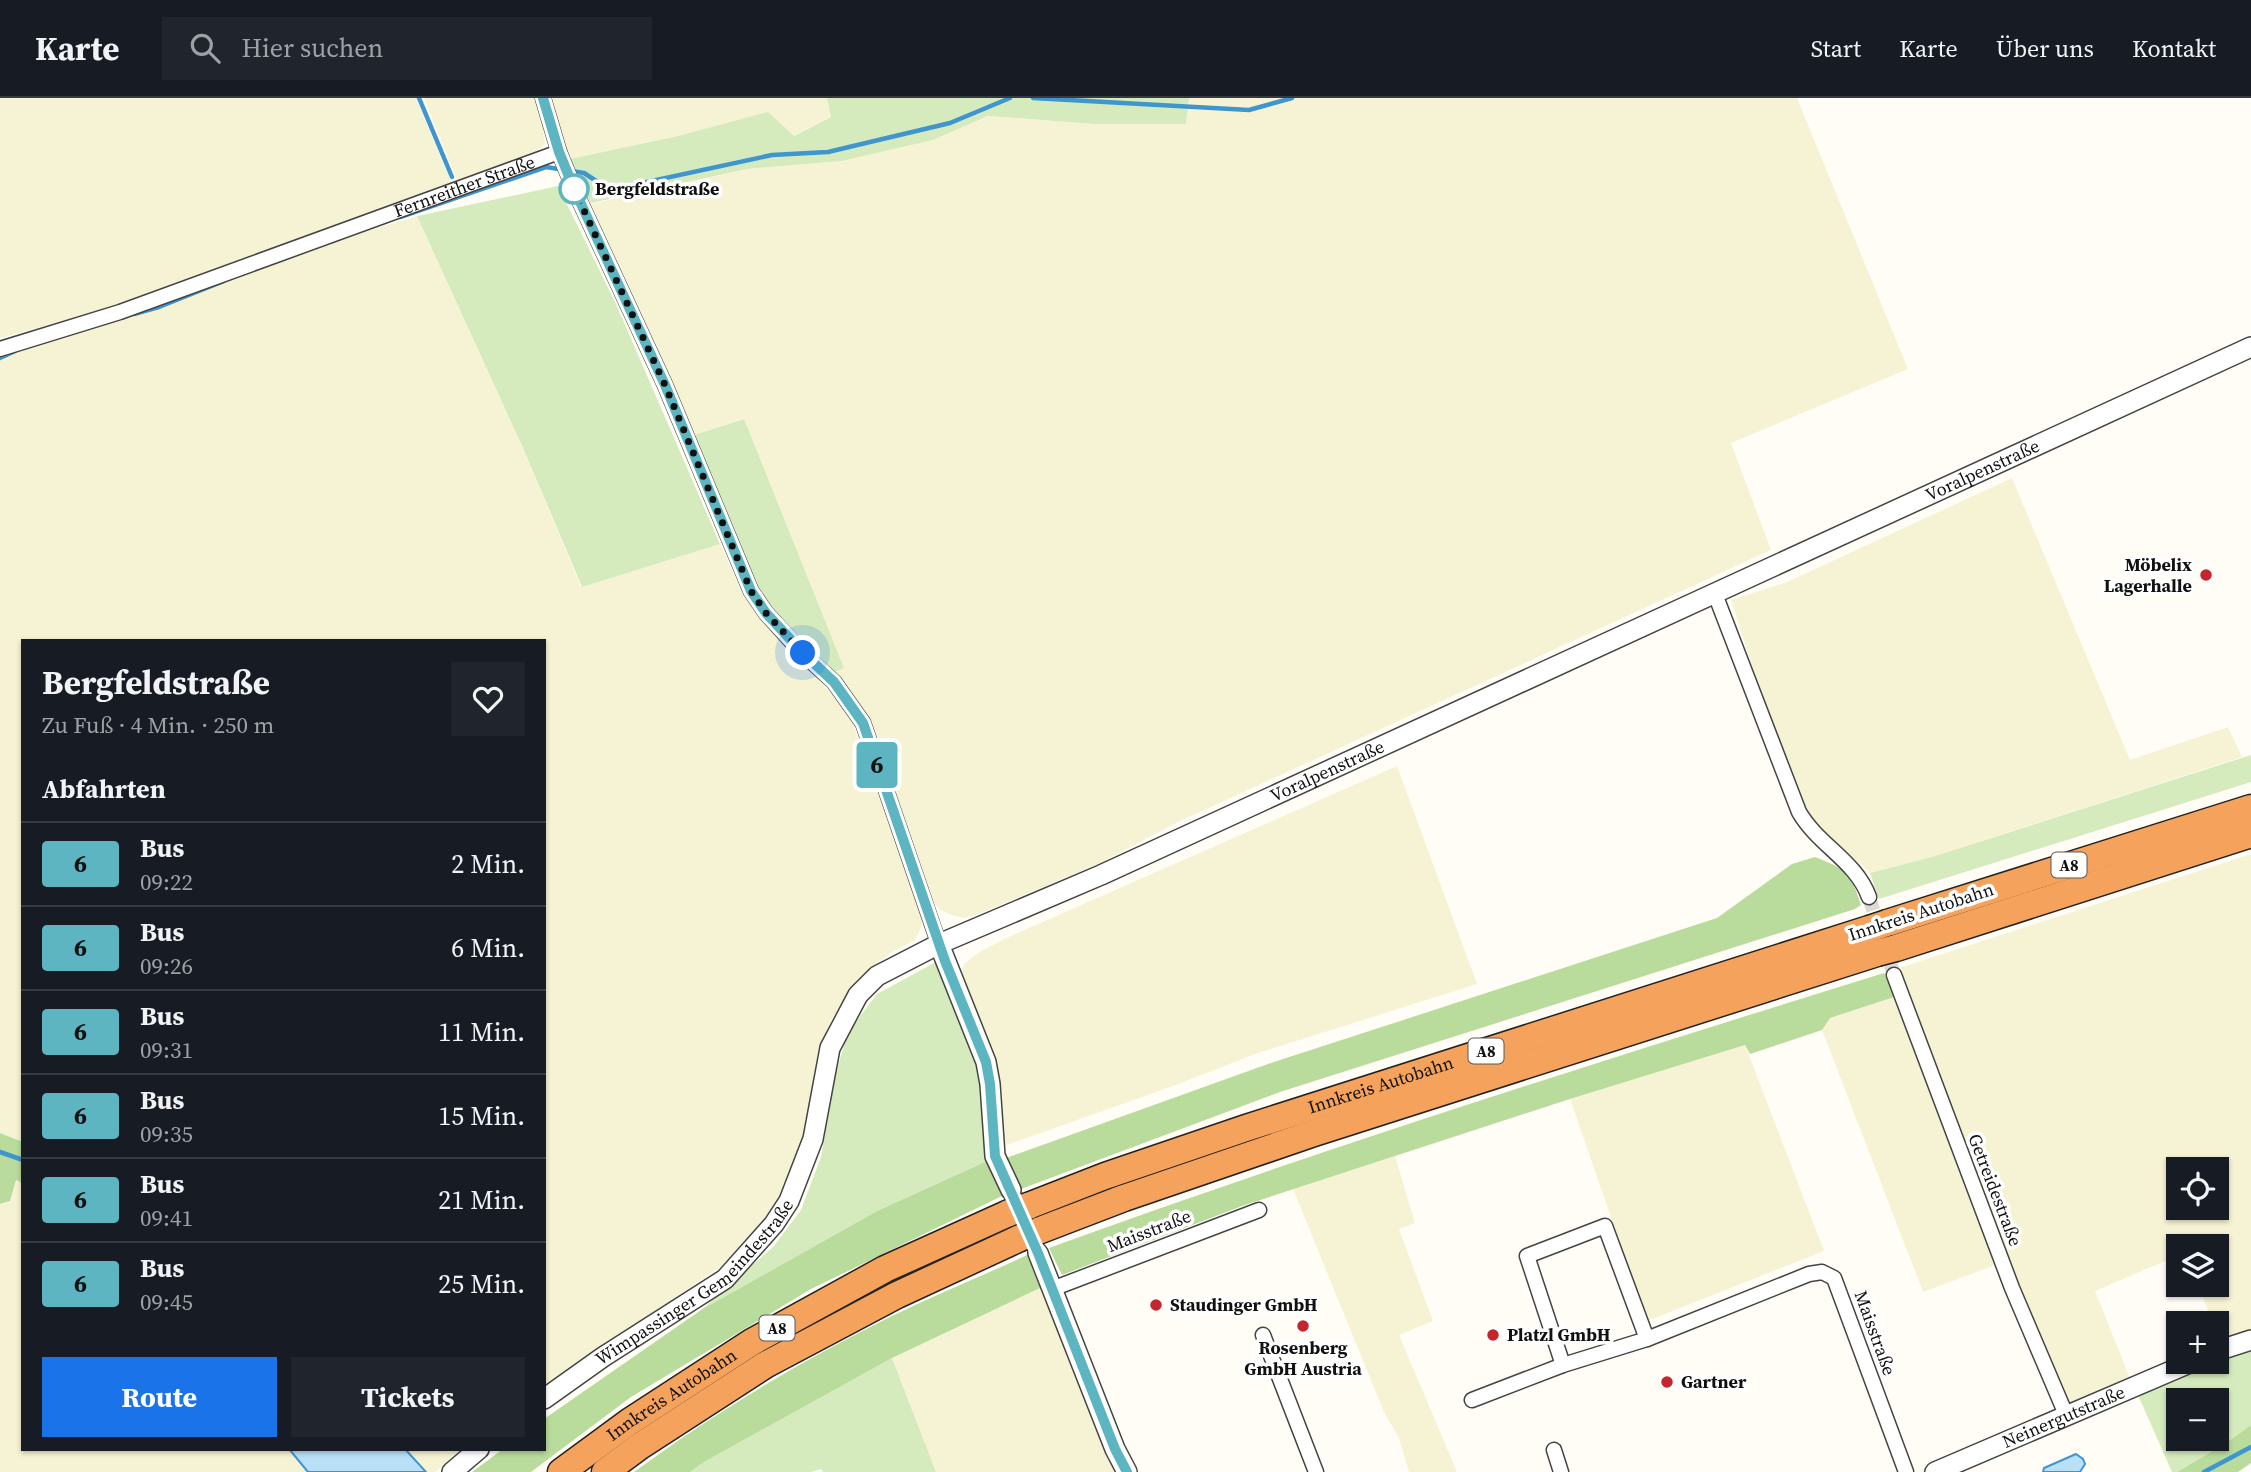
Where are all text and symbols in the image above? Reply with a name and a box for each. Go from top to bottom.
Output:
search box [162,17,652,80]
text: Karte [35,26,120,71]
icon: search [186,29,224,67]
text: Hier suchen [242,30,383,66]
text: Start [1811,32,1861,65]
text: Karte [1899,32,1958,65]
text: Über uns [1996,32,2094,65]
text: Kontakt [2132,32,2216,65]
street label: Fernreither Straße [390,149,538,223]
marker: Bergfeldstraße [559,174,589,204]
place label: Bergfeldstraße [595,176,719,201]
street label: Voralpenstraße [1921,433,2043,507]
place label: Möbelix Lagerhalle [2104,552,2192,598]
marker: Möbelix Lagerhalle [2198,567,2214,583]
your location [785,635,820,670]
text: Bergfeldstraße [42,660,270,705]
button: heart [451,662,525,736]
text: Zu Fuß · 4 Min. · 250 m [42,709,274,741]
street label: Voralpenstraße [1266,734,1388,808]
line badge: 6 [854,742,900,788]
text: 6 [870,748,884,781]
text: Abfahrten [42,771,166,807]
text: Bus [140,830,184,866]
text: 2 Min. [451,846,525,882]
text: 6 [74,847,87,880]
road number: A8 [2052,852,2086,878]
text: 09:22 [140,866,193,898]
street label: Innkreis Autobahn [1845,876,1997,947]
text: Bus [140,914,184,950]
text: 6 Min. [451,930,525,966]
text: 6 [74,931,87,964]
text: 09:26 [140,950,193,982]
text: Bus [140,998,184,1034]
text: 11 Min. [438,1014,525,1050]
text: 6 [74,1015,87,1048]
text: 09:31 [140,1034,193,1066]
road number: A8 [1468,1038,1504,1063]
street label: Innkreis Autobahn [1305,1050,1457,1119]
text: Bus [140,1082,184,1118]
text: 15 Min. [438,1098,525,1134]
text: 6 [74,1099,87,1132]
text: 09:35 [140,1118,193,1150]
street label: Getreidestraße [1963,1130,2028,1250]
map controls [2166,1157,2229,1451]
button: locate [2166,1157,2229,1220]
text: Bus [140,1166,184,1202]
text: 21 Min. [438,1182,525,1218]
text: 6 [74,1183,87,1216]
street label: Wimpassinger Gemeindestraße [590,1194,799,1371]
text: 09:41 [140,1202,193,1234]
street label: Maisstraße [1103,1203,1195,1258]
button: layers [2166,1234,2229,1297]
text: Bus [140,1250,184,1286]
text: 25 Min. [438,1266,525,1302]
text: 6 [74,1267,87,1300]
text: 09:45 [140,1286,193,1318]
street label: Maisstraße [1849,1287,1902,1379]
place label: Staudinger GmbH [1170,1292,1318,1317]
marker: Staudinger GmbH [1148,1297,1164,1313]
button: + [2166,1311,2229,1374]
road number: A8 [760,1316,794,1340]
marker: Rosenberg GmbH Austria [1295,1318,1311,1334]
place label: Platzl GmbH [1507,1322,1611,1347]
marker: Platzl GmbH [1485,1327,1501,1343]
place label: Rosenberg GmbH Austria [1244,1335,1362,1381]
street label: Innkreis Autobahn [601,1342,741,1447]
button: Route [42,1357,277,1437]
button: Tickets [291,1357,525,1437]
place label: Gartner [1681,1369,1747,1394]
marker: Gartner [1659,1374,1675,1390]
street label: Neinergutstraße [1998,1379,2129,1454]
button: − [2166,1388,2229,1451]

